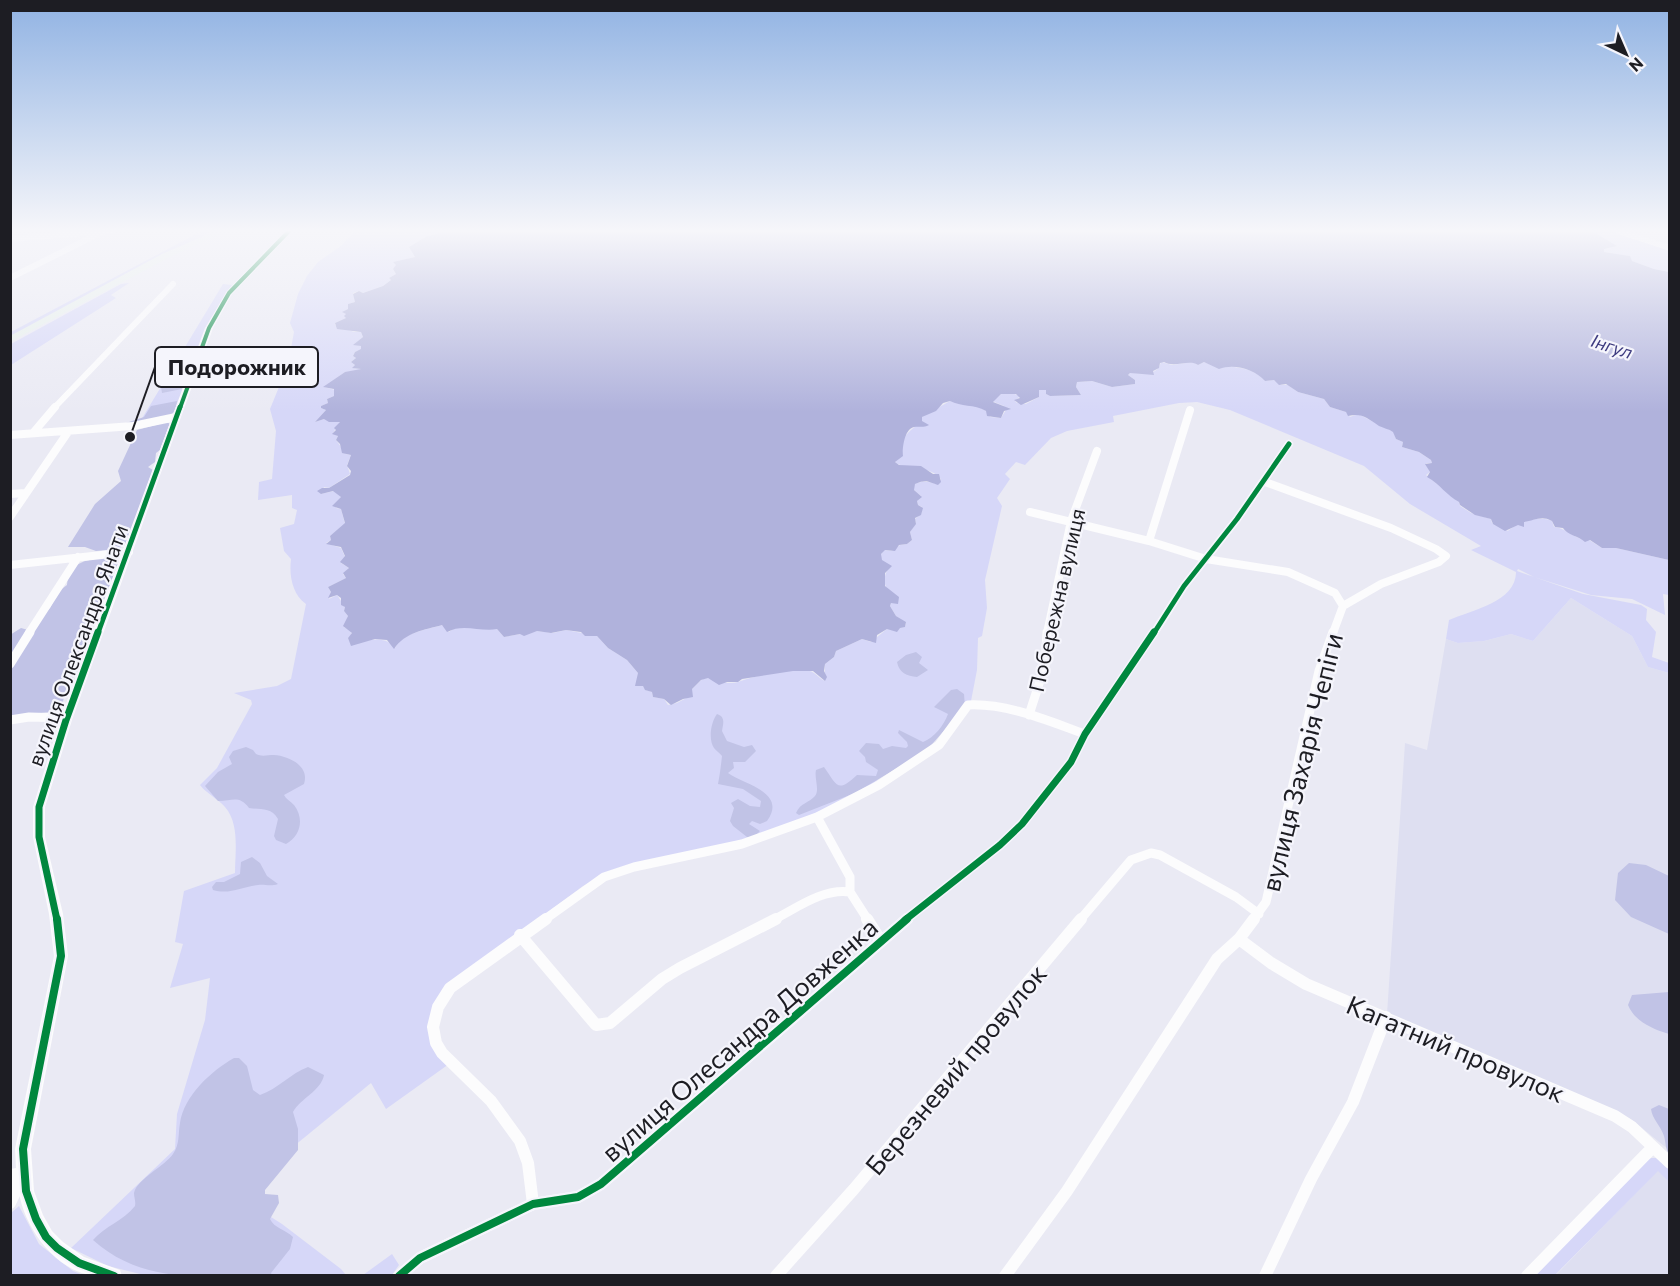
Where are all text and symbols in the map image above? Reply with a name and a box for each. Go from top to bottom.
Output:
north arrow [1596,24,1656,84]
text: N [1626,54,1648,76]
water label: Інгул [1588,329,1636,363]
callout: Подорожник [155,347,318,387]
text: Подорожник [168,353,307,380]
street label: Побережна вулиця [1023,506,1089,694]
street label: вулиця Олександра Янати [22,521,132,769]
street label: вулиця Захарія Чепіги [1254,630,1348,894]
street label: вулиця Олесандра Довженка [595,911,883,1167]
street label: Березневий провулок [858,957,1052,1180]
street label: Кагатний провулок [1342,988,1570,1108]

